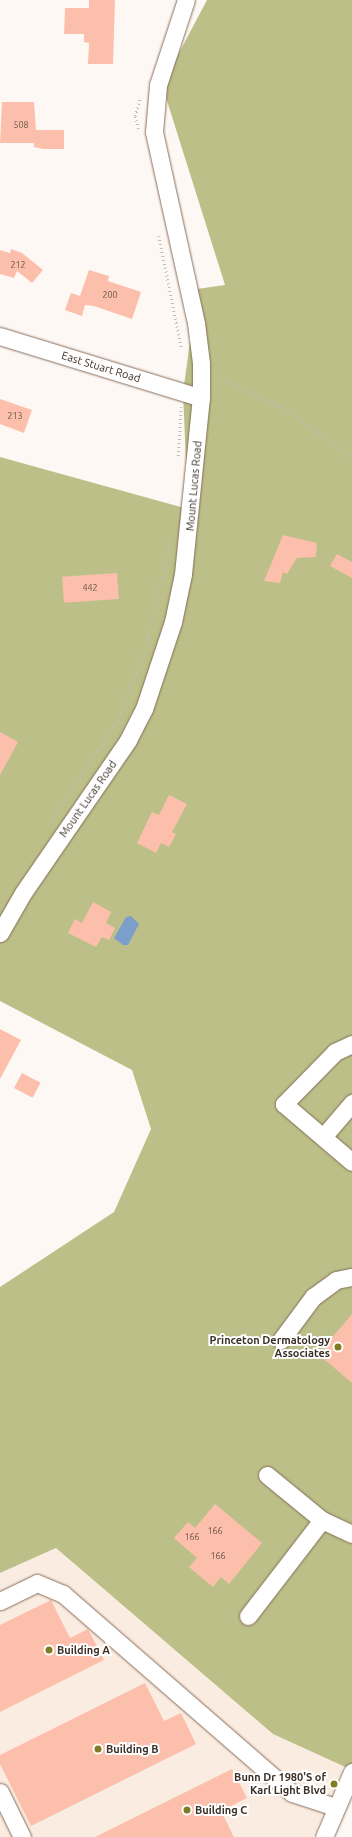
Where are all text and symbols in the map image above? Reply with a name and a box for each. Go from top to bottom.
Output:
house number: 508 [13,120,29,130]
house number: 212 [10,260,26,270]
house number: 200 [102,290,118,300]
street label: East Stuart Road [60,349,142,385]
house number: 213 [7,411,23,421]
street label: Mount Lucas Road [183,440,205,532]
house number: 442 [82,583,98,593]
street label: Mount Lucas Road [57,758,119,840]
place label: Princeton Dermatology Associates [210,1334,330,1360]
marker: Princeton Dermatology Associates [333,1342,343,1352]
house number: 166 [207,1526,223,1536]
house number: 166 [184,1532,200,1542]
house number: 166 [210,1551,226,1561]
place label: Building A [57,1643,110,1657]
marker: Building A [44,1645,54,1655]
place label: Building B [106,1742,159,1756]
marker: Building B [93,1744,103,1754]
place label: Bunn Dr 1980'S of Karl Light Blvd [234,1771,326,1797]
marker: Bunn Dr 1980'S of Karl Light Blvd [329,1779,339,1789]
place label: Building C [195,1803,247,1817]
marker: Building C [182,1805,192,1815]

